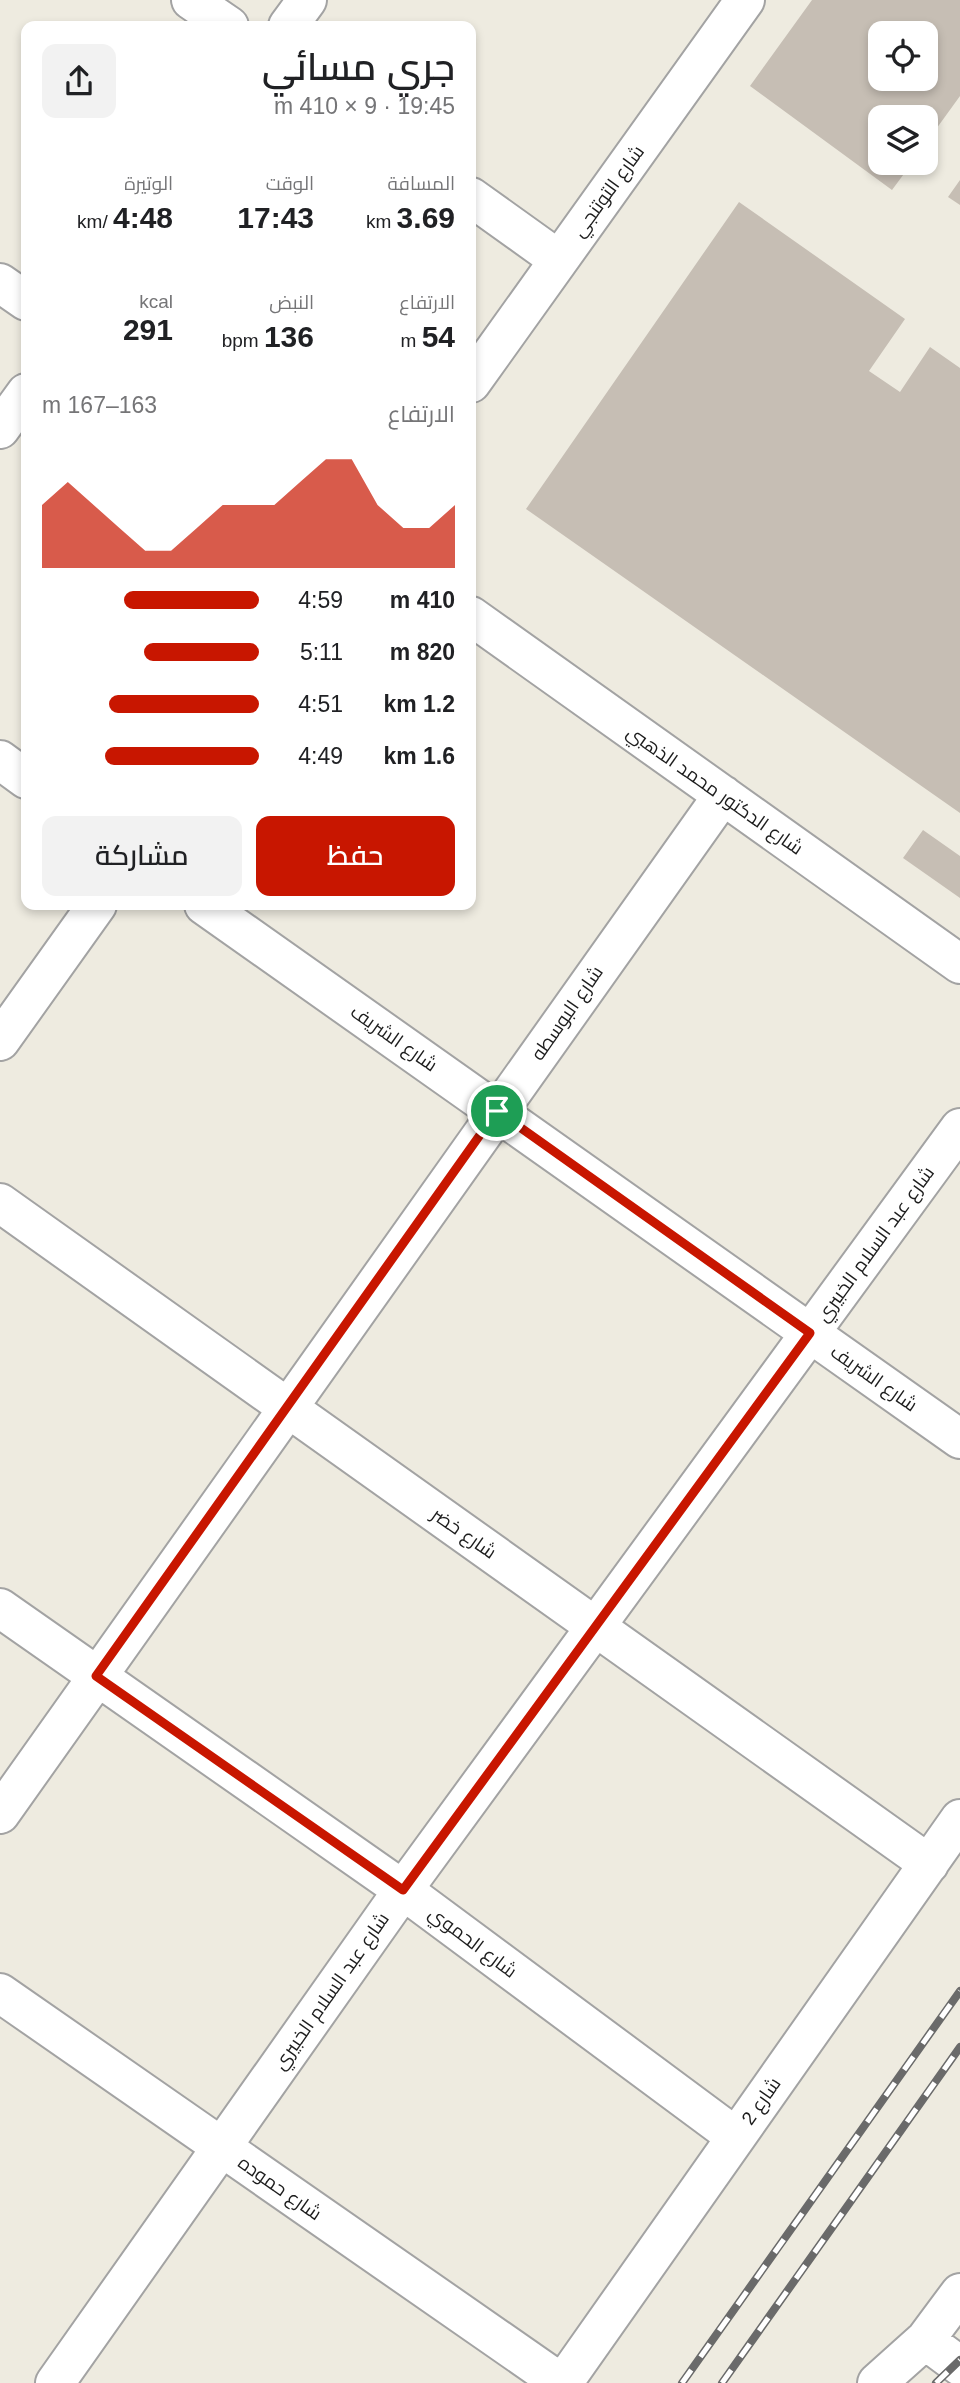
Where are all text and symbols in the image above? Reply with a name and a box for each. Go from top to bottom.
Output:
map controls [868,21,938,175]
button: locate [868,21,938,91]
button: share [42,44,116,118]
text: جري مسائي [262,46,455,88]
text: 19:45 · 9 × 410 m [274,93,455,119]
button: layers [868,105,938,175]
street label: شارع التوتنجي [568,141,651,243]
text: الوتيرة [124,173,173,194]
text: الوقت [266,173,314,194]
text: المسافة [387,173,455,194]
text: 4:48 [113,201,173,234]
text: 17:43 [237,201,314,234]
text: 3.69 [397,201,455,234]
text: /km [77,211,113,232]
text: km [366,211,397,232]
text: kcal [139,291,173,312]
text: النبض [269,292,314,313]
text: الارتفاع [399,292,455,313]
text: 291 [123,313,173,346]
text: 136 [264,320,314,353]
text: 54 [422,320,455,353]
text: bpm [222,330,264,351]
text: m [401,330,422,351]
text: 163–167 m [42,392,157,418]
text: الارتفاع [388,401,455,427]
text: 4:59 [298,587,343,613]
text: 410 m [390,587,455,613]
text: 5:11 [300,639,343,665]
text: 820 m [390,639,455,665]
text: 4:51 [298,691,343,717]
text: 1.2 km [383,691,455,717]
street label: شارع الدكتور محمد الذهبي [621,721,807,862]
text: 4:49 [298,743,343,769]
text: 1.6 km [383,743,455,769]
button: مشاركة [42,816,242,896]
button: حفظ [256,816,455,896]
street label: شارع البوسطه [527,962,610,1066]
street label: شارع الشريف [345,1000,441,1078]
pin [467,1081,527,1141]
icon: arrive [478,1092,516,1130]
street label: شارع عبد السلام الخبيري [812,1162,942,1328]
street label: شارع الشريف [825,1340,921,1418]
street label: شارع خضر [425,1503,500,1565]
street label: شارع الحموي [422,1902,521,1985]
street label: شارع عبد السلام الخبيري [269,1909,396,2076]
street label: شارع 2 [737,2073,787,2130]
street label: شارع حموده [233,2152,326,2227]

